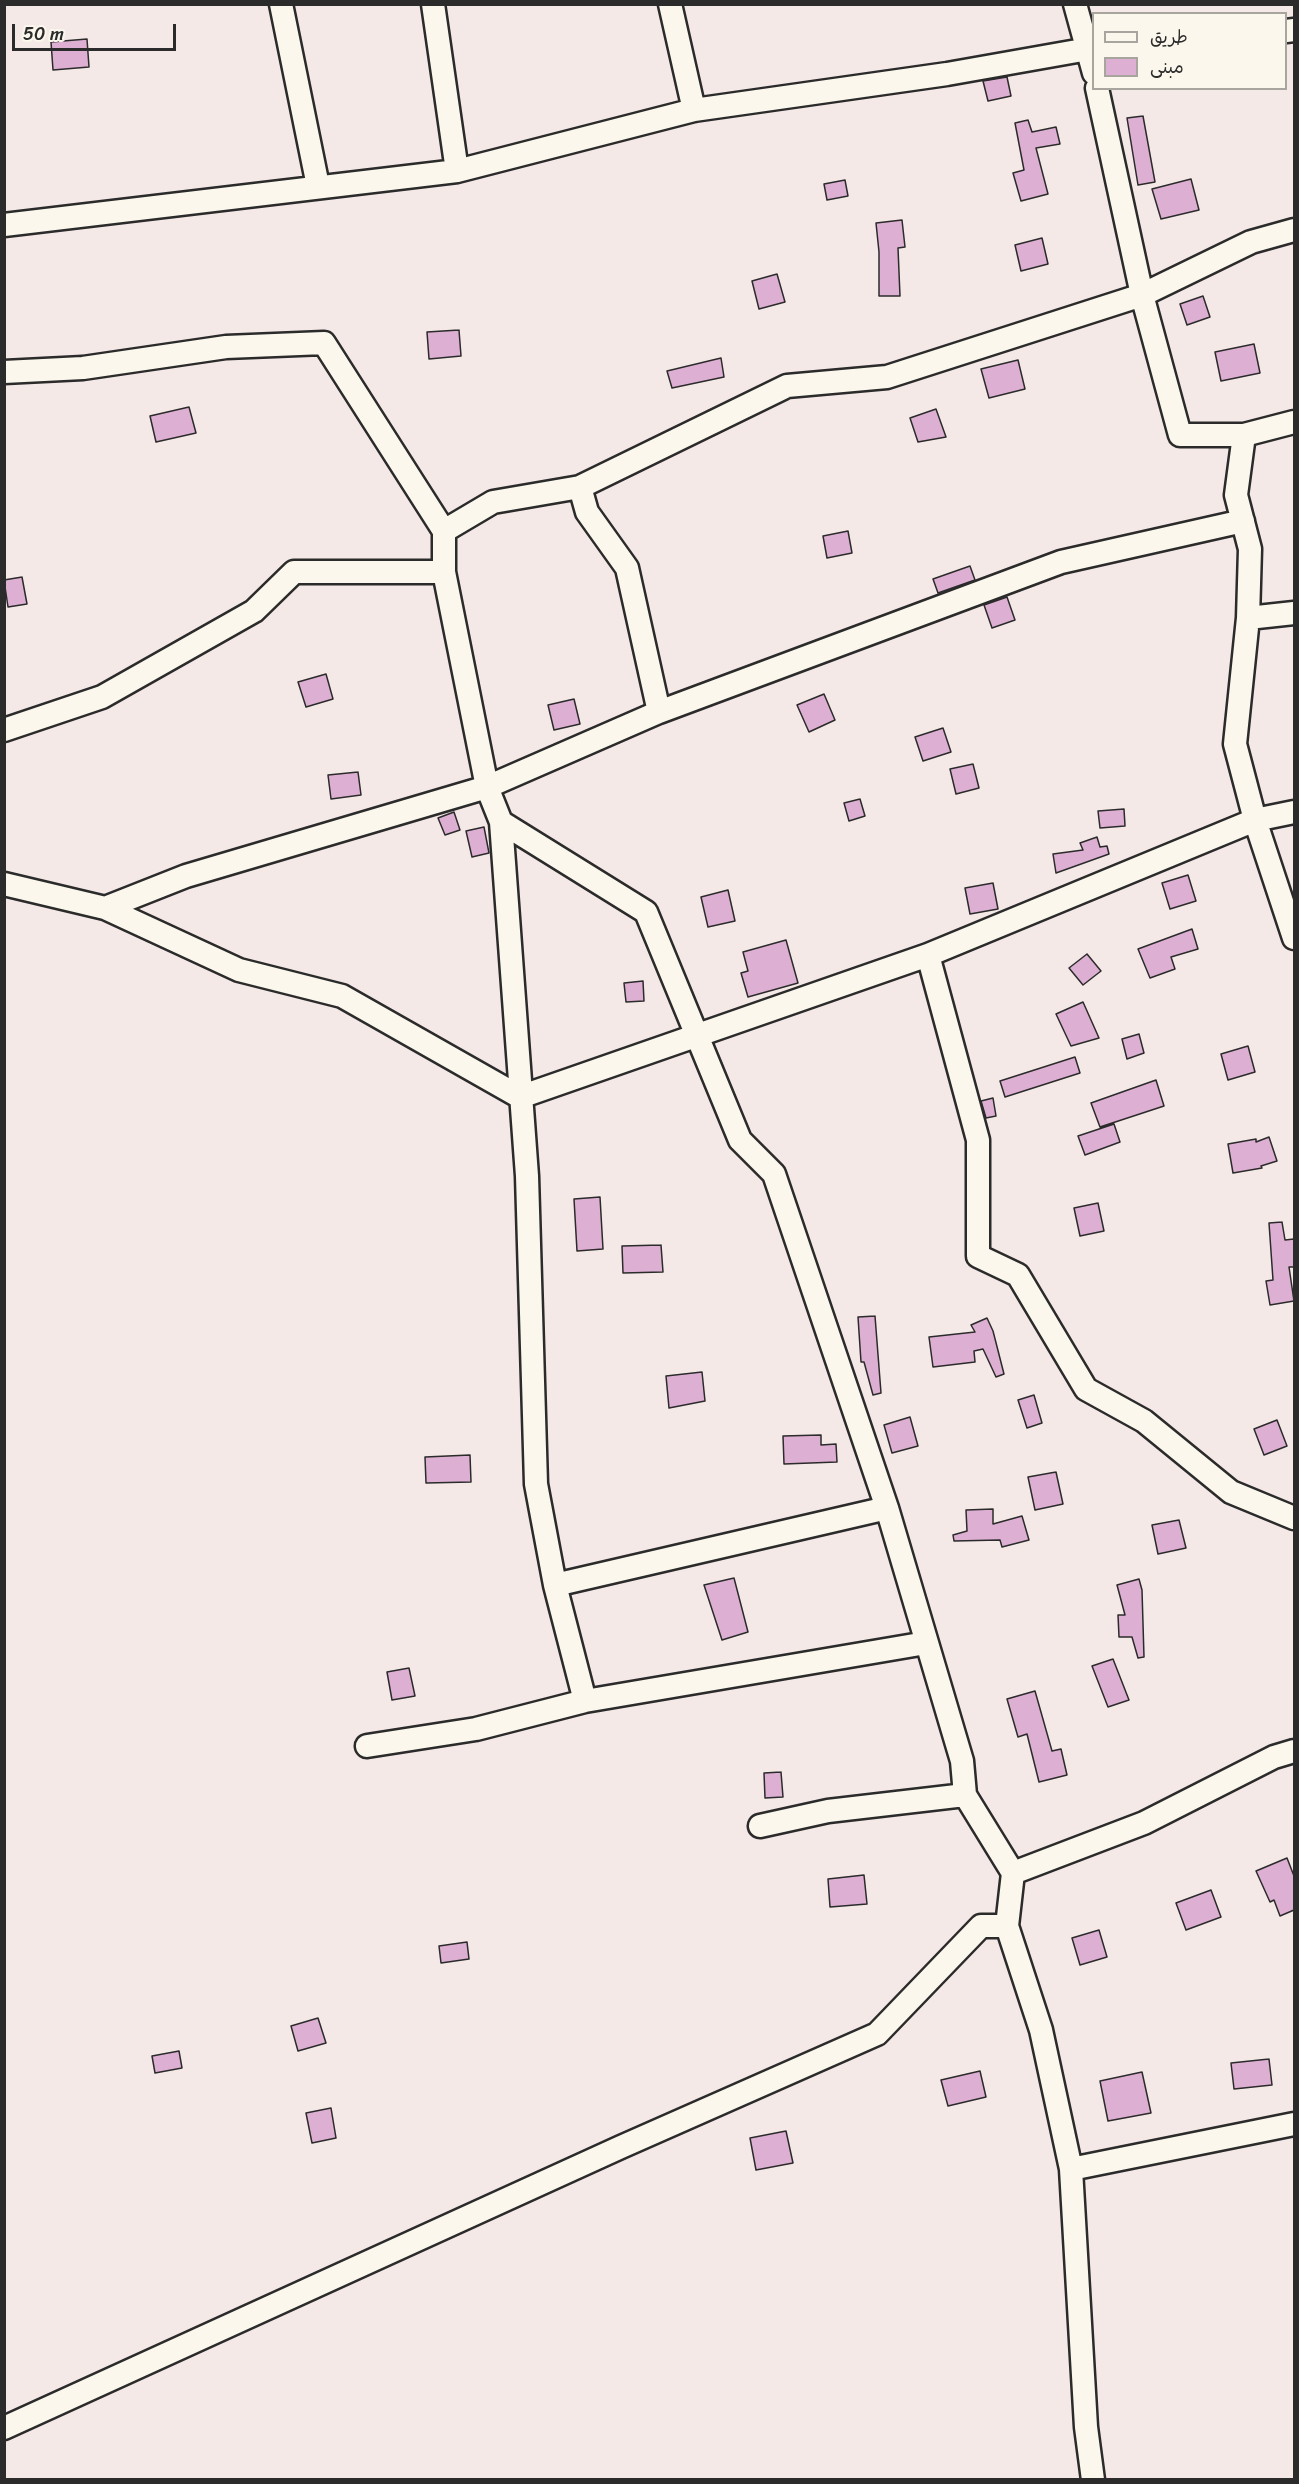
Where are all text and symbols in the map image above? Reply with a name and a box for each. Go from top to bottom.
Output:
scale bar [15,12,178,50]
legend [1092,12,1287,90]
text: 50 m [23,18,64,50]
text: طريق [1150,21,1188,53]
text: مبنى [1150,51,1184,83]

